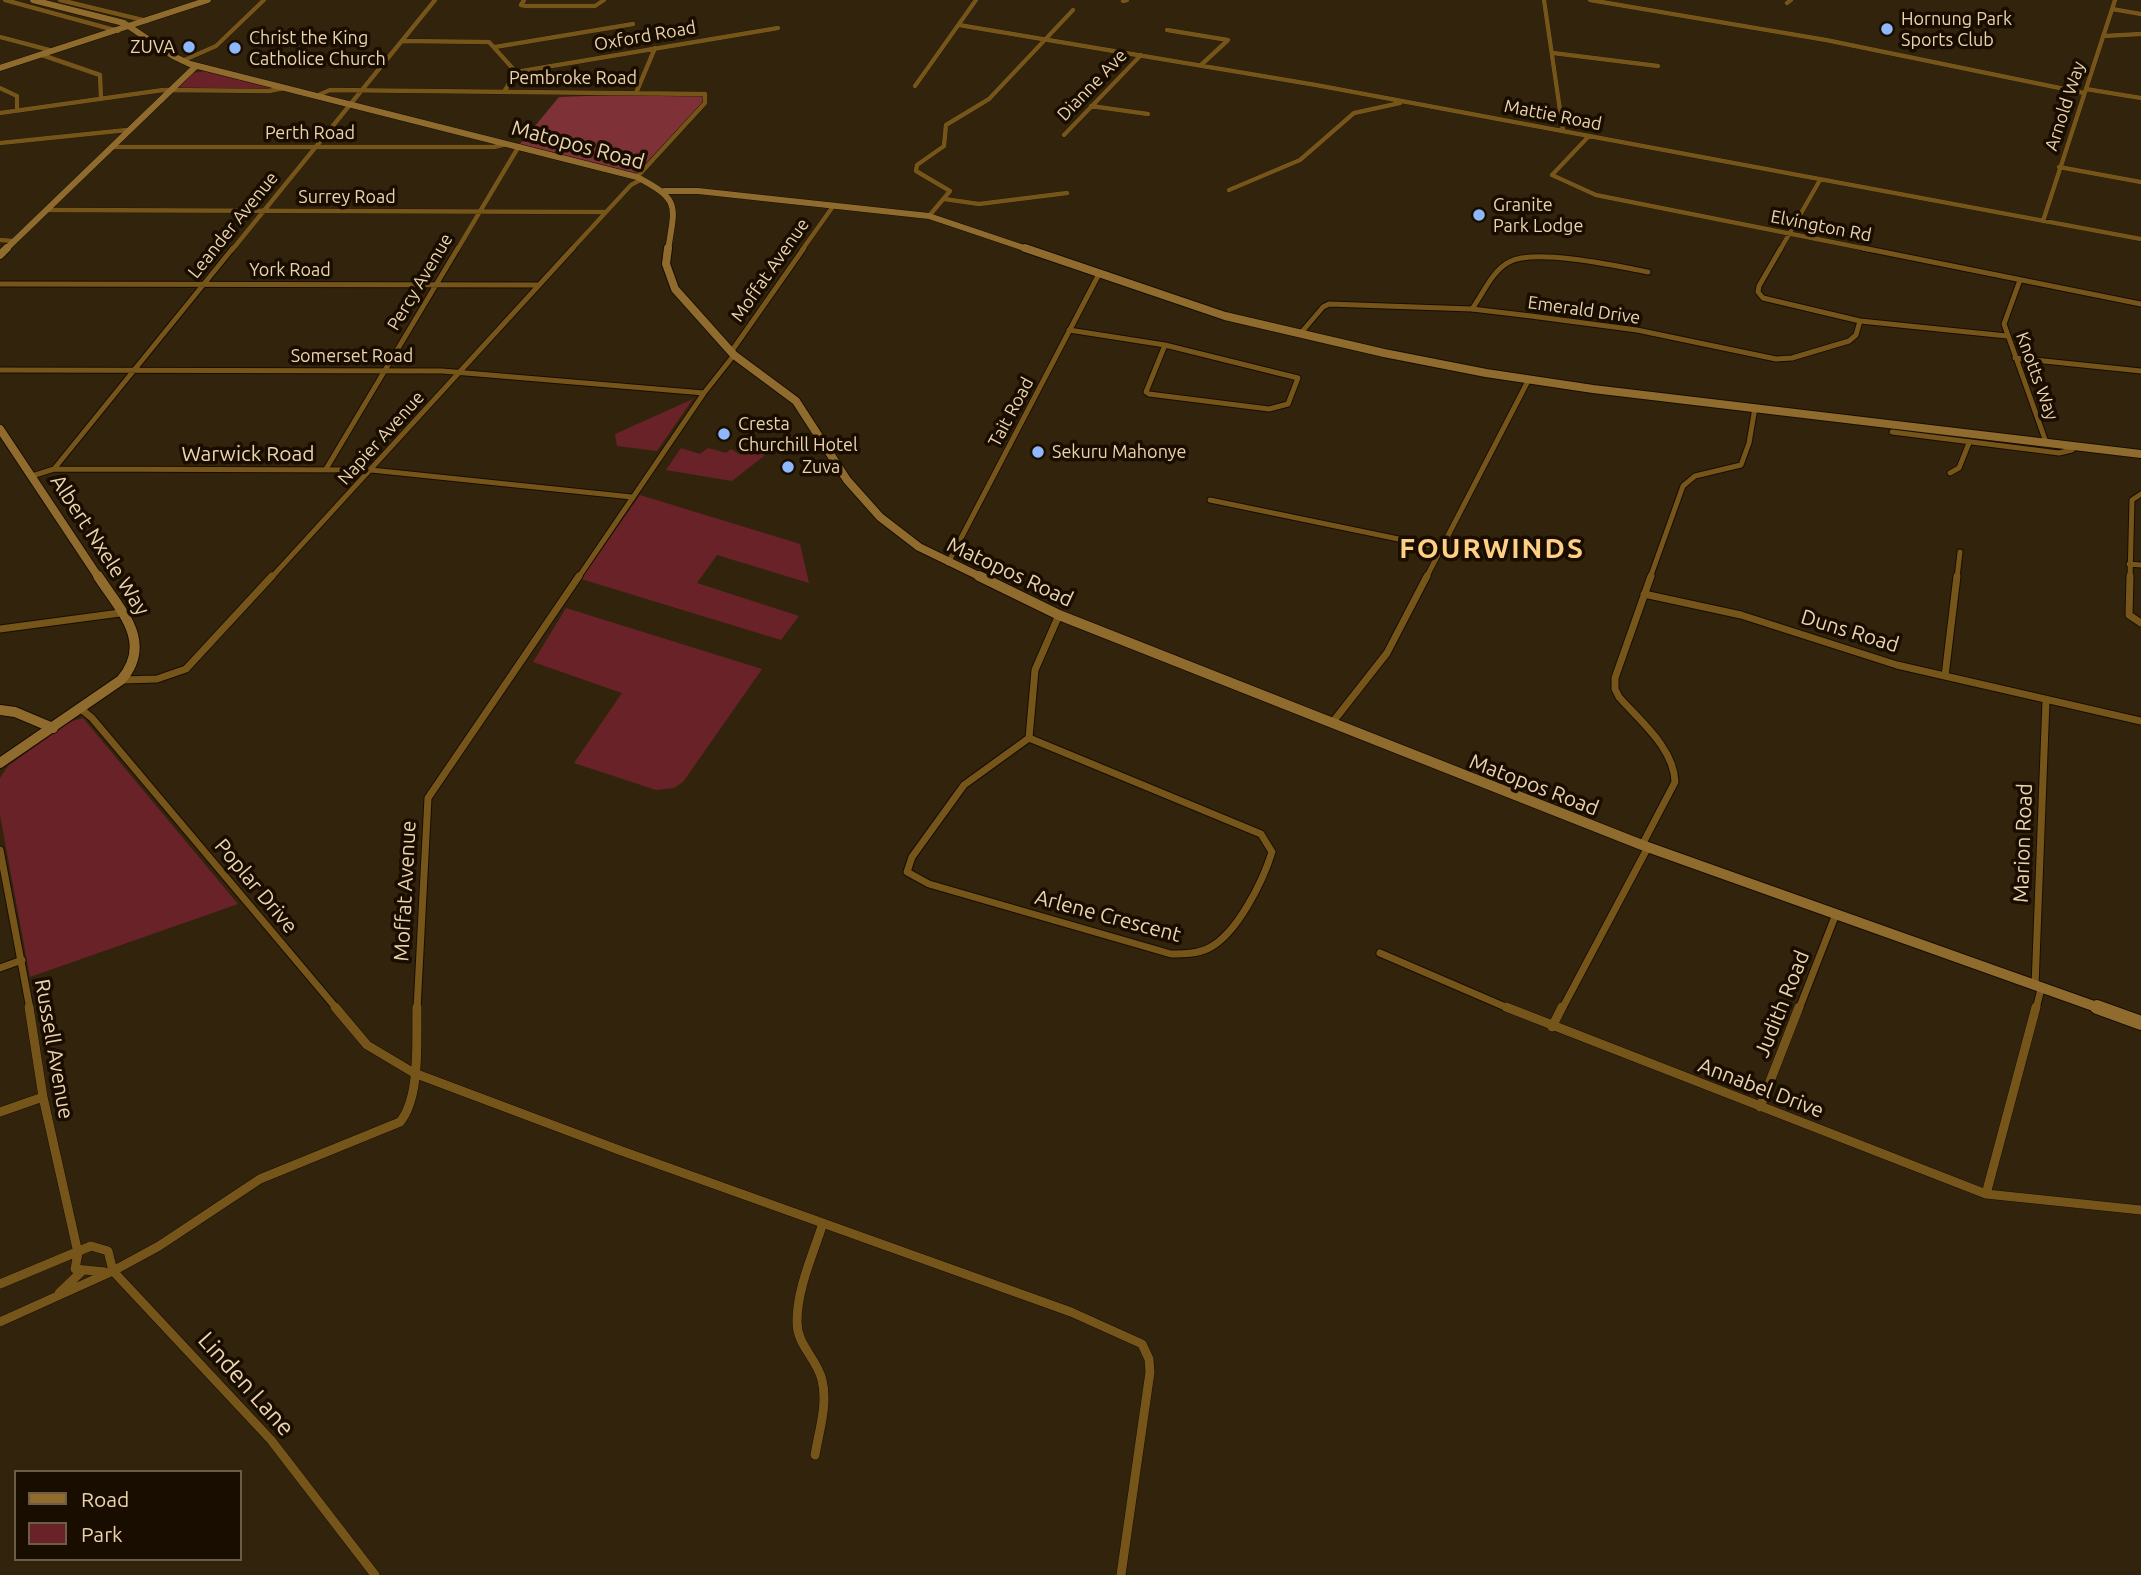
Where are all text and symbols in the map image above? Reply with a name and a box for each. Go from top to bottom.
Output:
place label: Hornung Park Sports Club [1901,8,2012,50]
street label: Oxford Road [592,16,698,56]
marker: Hornung Park Sports Club [1879,21,1895,37]
place label: Christ the King Catholice Church [249,27,386,70]
place label: ZUVA [130,36,175,58]
marker: ZUVA [181,39,197,55]
marker: Christ the King Catholice Church [227,40,243,56]
street label: Dianne Ave [1053,45,1131,125]
street label: Arnold Way [2040,58,2090,154]
street label: Pembroke Road [509,67,637,89]
street label: Mattie Road [1502,95,1604,135]
street label: Matopos Road [509,115,647,175]
street label: Perth Road [265,122,355,144]
street label: Leander Avenue [183,167,283,283]
street label: Surrey Road [298,186,396,208]
place label: Granite Park Lodge [1493,194,1583,236]
street label: Elvington Rd [1769,206,1873,246]
marker: Granite Park Lodge [1471,207,1487,223]
street label: Moffat Avenue [726,214,814,326]
street label: Percy Avenue [383,230,457,334]
street label: York Road [249,259,331,281]
street label: Emerald Drive [1526,291,1642,329]
street label: Knotts Way [2011,329,2063,423]
street label: Somerset Road [291,345,413,367]
street label: Tait Road [984,374,1038,450]
street label: Napier Avenue [333,387,429,489]
place label: Cresta Churchill Hotel [738,413,858,456]
marker: Cresta Churchill Hotel [716,426,732,442]
street label: Warwick Road [181,441,315,467]
place label: Sekuru Mahonye [1052,441,1186,463]
marker: Sekuru Mahonye [1030,444,1046,460]
place label: Zuva [802,456,840,478]
marker: Zuva [780,459,796,475]
street label: Albert Nxele Way [45,470,155,620]
street label: Matopos Road [943,532,1077,612]
district label: FOURWINDS [1400,532,1584,566]
street label: Duns Road [1798,604,1902,658]
street label: Matopos Road [1466,749,1602,821]
street label: Marion Road [2008,783,2038,903]
street label: Moffat Avenue [389,820,421,962]
street label: Poplar Drive [209,834,303,938]
street label: Arlene Crescent [1032,884,1184,948]
street label: Judith Road [1749,947,1815,1061]
street label: Russell Avenue [29,977,79,1121]
street label: Annabel Drive [1695,1053,1827,1123]
street label: Linden Lane [192,1326,300,1442]
legend [14,1470,242,1561]
text: Road [81,1487,129,1511]
text: Park [81,1522,123,1546]

